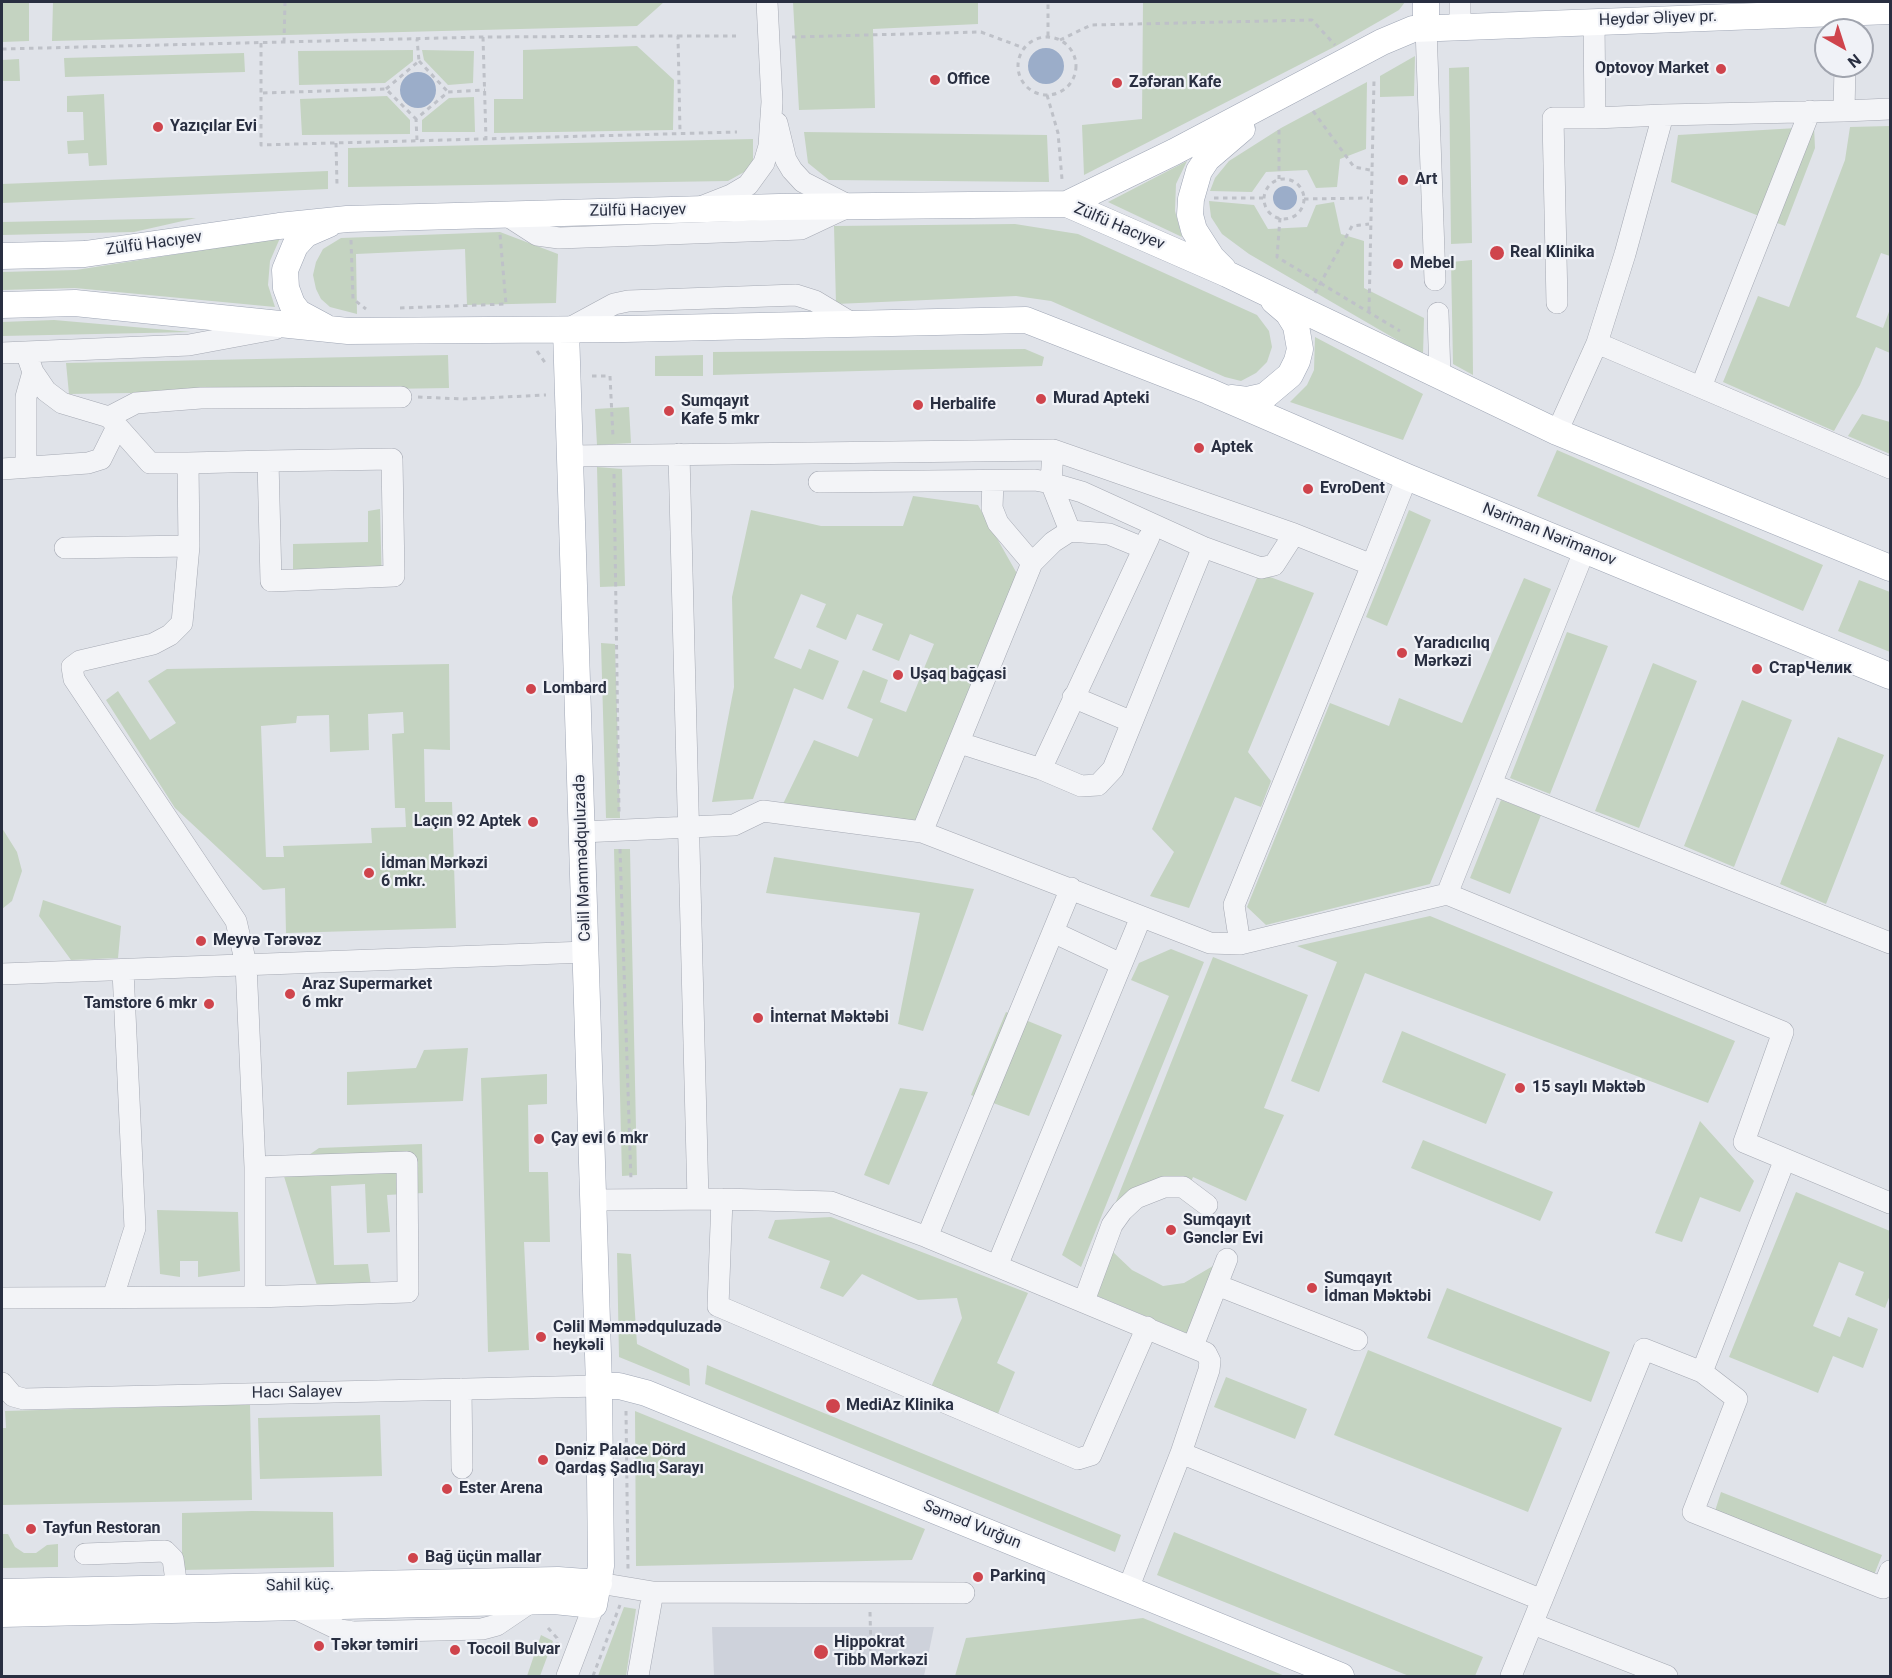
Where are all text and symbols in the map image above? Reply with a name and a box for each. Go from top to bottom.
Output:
street label: Heydər Əliyev pr. [1599,7,1717,31]
north arrow [1814,18,1874,78]
text: N [1844,50,1865,72]
place label: Optovoy Market [1595,59,1709,79]
marker: Optovoy Market [1714,62,1728,76]
place label: Office [947,70,990,90]
marker: Office [928,73,942,87]
place label: Zәfәran Kafe [1129,73,1221,93]
marker: Zәfәran Kafe [1110,76,1124,90]
place label: Yazıçılar Evi [170,117,257,137]
marker: Yazıçılar Evi [151,120,165,134]
place label: Art [1415,170,1437,190]
marker: Art [1396,173,1410,187]
street label: Zülfü Hacıyev [1071,199,1167,255]
street label: Zülfü Hacıyev [590,201,686,221]
street label: Zülfü Hacıyev [105,228,203,260]
place label: Real Klinika [1510,243,1595,263]
marker: Real Klinika [1488,244,1506,262]
place label: Mebel [1410,254,1455,274]
marker: Mebel [1391,257,1405,271]
place label: Murad Apteki [1053,389,1149,409]
place label: Sumqayıt Kafe 5 mkr [681,392,759,430]
marker: Murad Apteki [1034,392,1048,406]
place label: Herbalife [930,395,996,415]
marker: Herbalife [911,398,925,412]
marker: Sumqayıt Kafe 5 mkr [662,404,676,418]
place label: Aptek [1211,438,1253,458]
marker: Aptek [1192,441,1206,455]
place label: EvroDent [1320,479,1385,499]
marker: EvroDent [1301,482,1315,496]
street label: Nəriman Nərimanov [1479,499,1619,571]
place label: Yaradıcılıq Mərkəzi [1414,634,1490,672]
marker: Yaradıcılıq Mərkəzi [1395,646,1409,660]
place label: СтарЧелик [1769,659,1852,679]
marker: СтарЧелик [1750,662,1764,676]
place label: Uşaq bağçasi [910,665,1006,685]
marker: Uşaq bağçasi [891,668,905,682]
place label: Lombard [543,679,607,699]
marker: Lombard [524,682,538,696]
street label: Cəlil Məmmədquluzadə [570,774,596,942]
place label: Laçın 92 Aptek [414,812,521,832]
marker: Laçın 92 Aptek [526,815,540,829]
place label: İdman Mәrkәzi 6 mkr. [381,854,488,892]
marker: İdman Mәrkәzi 6 mkr. [362,866,376,880]
place label: Meyvə Tərəvəz [213,931,321,951]
marker: Meyvə Tərəvəz [194,934,208,948]
place label: Araz Supermarket 6 mkr [302,975,432,1013]
marker: Araz Supermarket 6 mkr [283,987,297,1001]
place label: Tamstore 6 mkr [84,994,197,1014]
marker: Tamstore 6 mkr [202,997,216,1011]
place label: İnternat Məktəbi [770,1008,889,1028]
marker: İnternat Məktəbi [751,1011,765,1025]
place label: 15 saylı Məktəb [1532,1078,1646,1098]
marker: 15 saylı Məktəb [1513,1081,1527,1095]
place label: Çay evi 6 mkr [551,1129,648,1149]
marker: Çay evi 6 mkr [532,1132,546,1146]
place label: Sumqayıt Gənclər Evi [1183,1211,1263,1249]
marker: Sumqayıt Gənclər Evi [1164,1223,1178,1237]
place label: Sumqayıt İdman Məktəbi [1324,1269,1431,1307]
marker: Sumqayıt İdman Məktəbi [1305,1281,1319,1295]
place label: Cəlil Məmmədquluzadə heykəli [553,1318,722,1356]
marker: Cəlil Məmmədquluzadə heykəli [534,1330,548,1344]
street label: Hacı Salayev [251,1383,343,1403]
place label: MediAz Klinika [846,1396,954,1416]
marker: MediAz Klinika [824,1397,842,1415]
place label: Dəniz Palace Dörd Qardaş Şadlıq Sarayı [555,1441,704,1479]
marker: Dəniz Palace Dörd Qardaş Şadlıq Sarayı [536,1453,550,1467]
place label: Ester Arena [459,1479,543,1499]
marker: Ester Arena [440,1482,454,1496]
street label: Səməd Vurğun [920,1497,1024,1553]
place label: Tayfun Restoran [43,1519,160,1539]
marker: Tayfun Restoran [24,1522,38,1536]
place label: Bağ üçün mallar [425,1548,541,1568]
marker: Bağ üçün mallar [406,1551,420,1565]
place label: Parkinq [990,1567,1045,1587]
marker: Parkinq [971,1570,985,1584]
street label: Sahil küç. [266,1576,334,1596]
place label: Hippokrat Tibb Mərkəzi [834,1633,928,1671]
place label: Təkər təmiri [331,1636,418,1656]
marker: Təkər təmiri [312,1639,326,1653]
place label: Tocoil Bulvar [467,1640,560,1660]
marker: Tocoil Bulvar [448,1643,462,1657]
marker: Hippokrat Tibb Mərkəzi [812,1643,830,1661]

